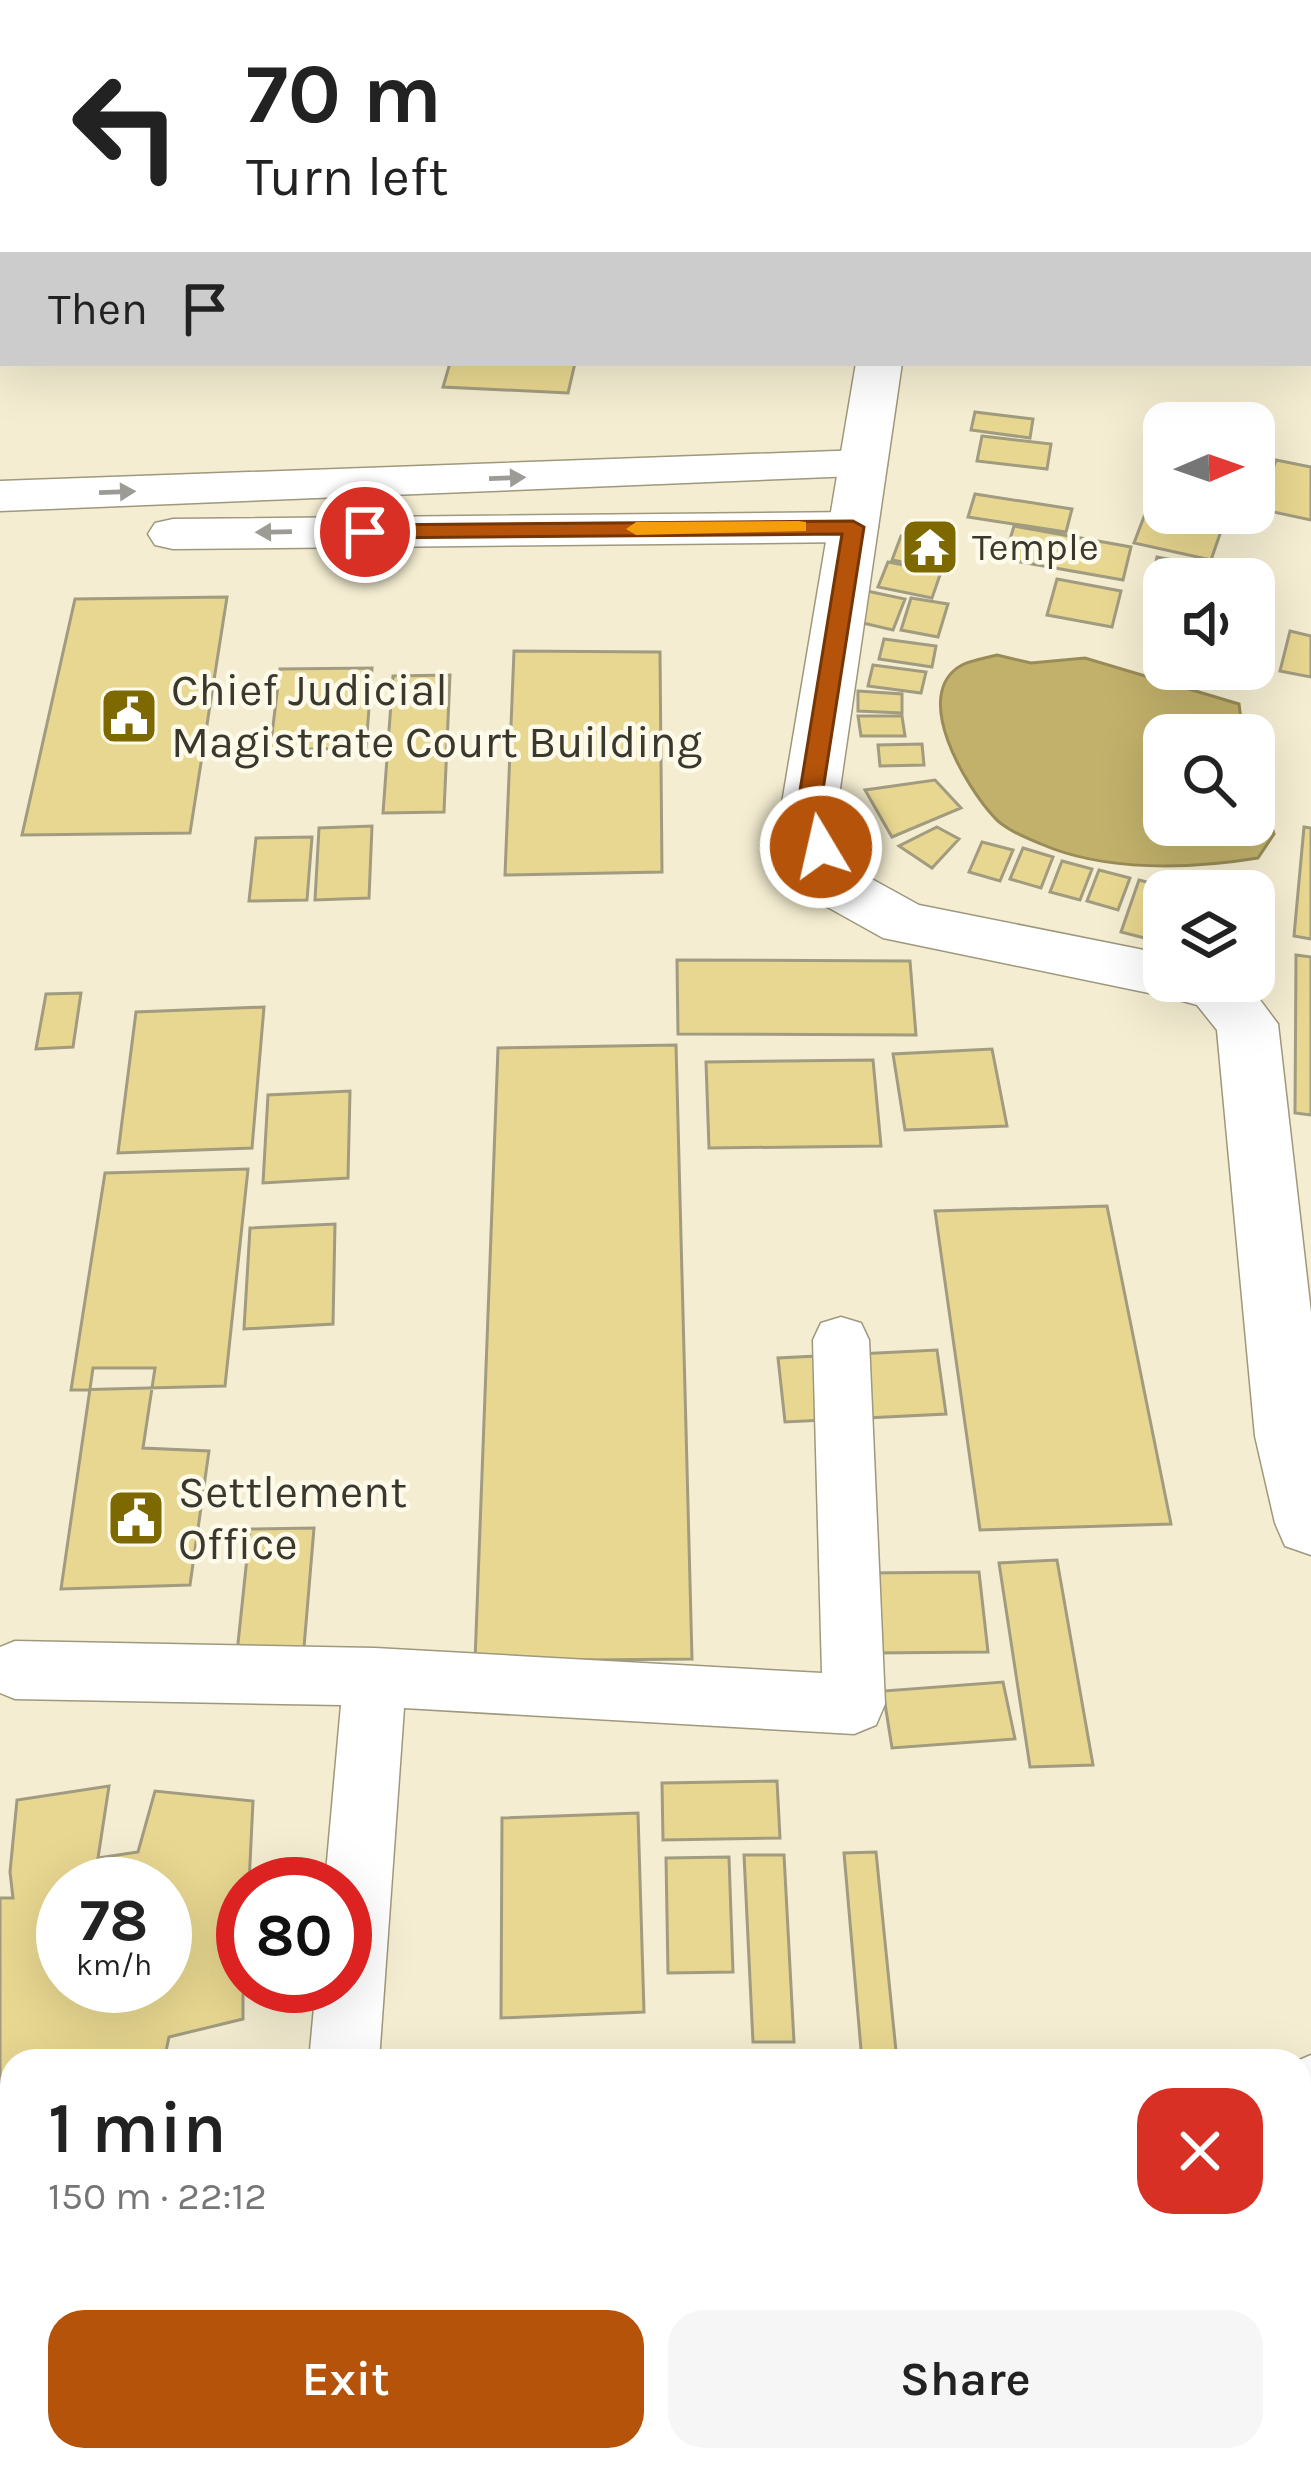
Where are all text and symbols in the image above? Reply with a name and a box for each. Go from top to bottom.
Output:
text: 70 m [246,45,442,143]
icon: left [48,48,204,204]
text: Turn left [246,145,449,209]
icon: arrive [172,276,238,342]
text: Then [48,283,148,335]
north arrow [1143,402,1275,534]
map controls [1143,402,1275,1002]
one-way arrow [489,468,527,487]
pin [314,481,416,583]
one-way arrow [99,482,137,501]
icon: arrive [332,499,398,565]
temple icon: Temple [899,516,961,578]
one-way arrow [254,523,292,542]
place label: Temple [972,524,1099,570]
button: sound [1143,558,1275,690]
place label: Chief Judicial Magistrate Court Building [171,664,702,769]
public building icon: Chief Judicial Magistrate Court Building [98,685,160,747]
button: search [1143,714,1275,846]
position arrow [758,784,884,910]
button: layers [1143,870,1275,1002]
place label: Settlement Office [178,1466,407,1570]
public building icon: Settlement Office [105,1487,167,1549]
speed limit sign: 80 [216,1857,372,2013]
text: 78 [80,1885,148,1955]
text: km/h [76,1947,152,1983]
text: 1 min [48,2086,227,2170]
button: close [1137,2088,1263,2214]
text: 150 m · 22:12 [48,2173,267,2219]
button: Exit [48,2310,644,2448]
button: Share [668,2310,1263,2448]

